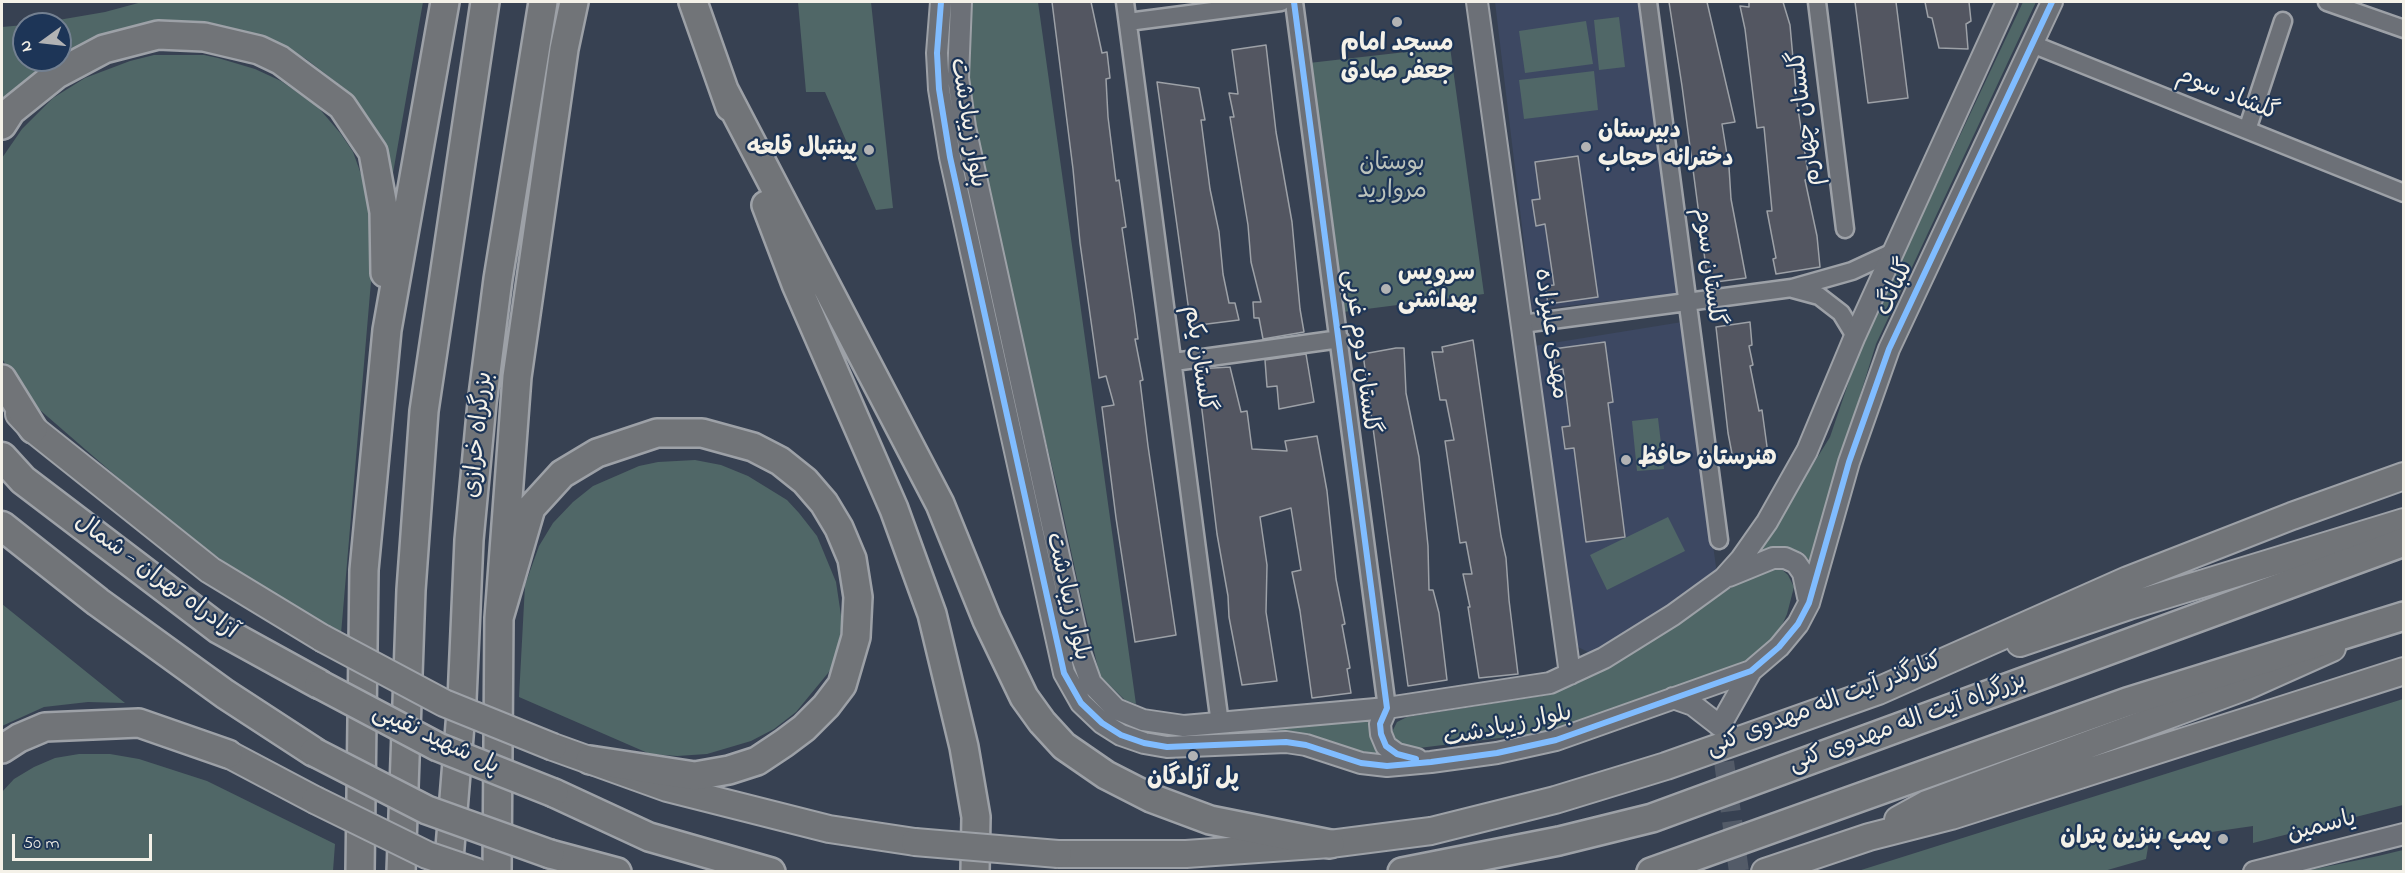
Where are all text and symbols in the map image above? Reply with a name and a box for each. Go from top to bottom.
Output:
north arrow [12,12,72,72]
marker: مسجد امام جعفر صادق [1390,15,1404,29]
place label: مسجد امام جعفر صادق [1341,32,1453,88]
text: N [14,38,40,54]
street label: گلستان چهارم [1784,49,1830,187]
street label: بلوار زیبادشت [942,56,990,190]
street label: گلشاد سوم [2172,63,2282,129]
place label: دبیرستان دخترانه حجاب [1598,119,1733,175]
place label: پینتبال قلعه [747,136,857,164]
marker: دبیرستان دخترانه حجاب [1579,140,1593,154]
marker: پینتبال قلعه [862,143,876,157]
park label: بوستان مروارید [1357,151,1427,207]
street label: گلستان سوم [1685,206,1729,328]
street label: گلبانگ [1871,255,1923,321]
place label: سرویس بهداشتی [1398,261,1478,317]
street label: مهدی علیزاده [1526,267,1572,401]
street label: گلستان دوم غربی [1335,268,1383,436]
marker: سرویس بهداشتی [1379,282,1393,296]
street label: گلستان یکم [1175,304,1219,414]
street label: بزرگراه خرازی [459,370,501,500]
place label: هنرستان حافظ [1638,446,1777,474]
marker: هنرستان حافظ [1619,453,1633,467]
street label: آزادراه تهران - شمال [68,509,242,647]
street label: بلوار زیبادشت [1037,530,1095,664]
street label: کنارگذر آیت اله مهدوی کنی [1703,648,1947,764]
street label: بزرگراه آیت اله مهدوی کنی [1785,668,2031,780]
street label: پل شهید نقیبی [367,699,503,783]
street label: بلوار زیبادشت [1441,700,1575,756]
marker: پل آزادگان [1186,749,1200,763]
place label: پل آزادگان [1147,766,1239,794]
street label: یاسمین [2285,806,2359,850]
scale bar [15,822,154,860]
place label: پمپ بنزین پتران [2060,825,2211,853]
text: 50 m [23,831,60,857]
marker: پمپ بنزین پتران [2216,832,2230,846]

